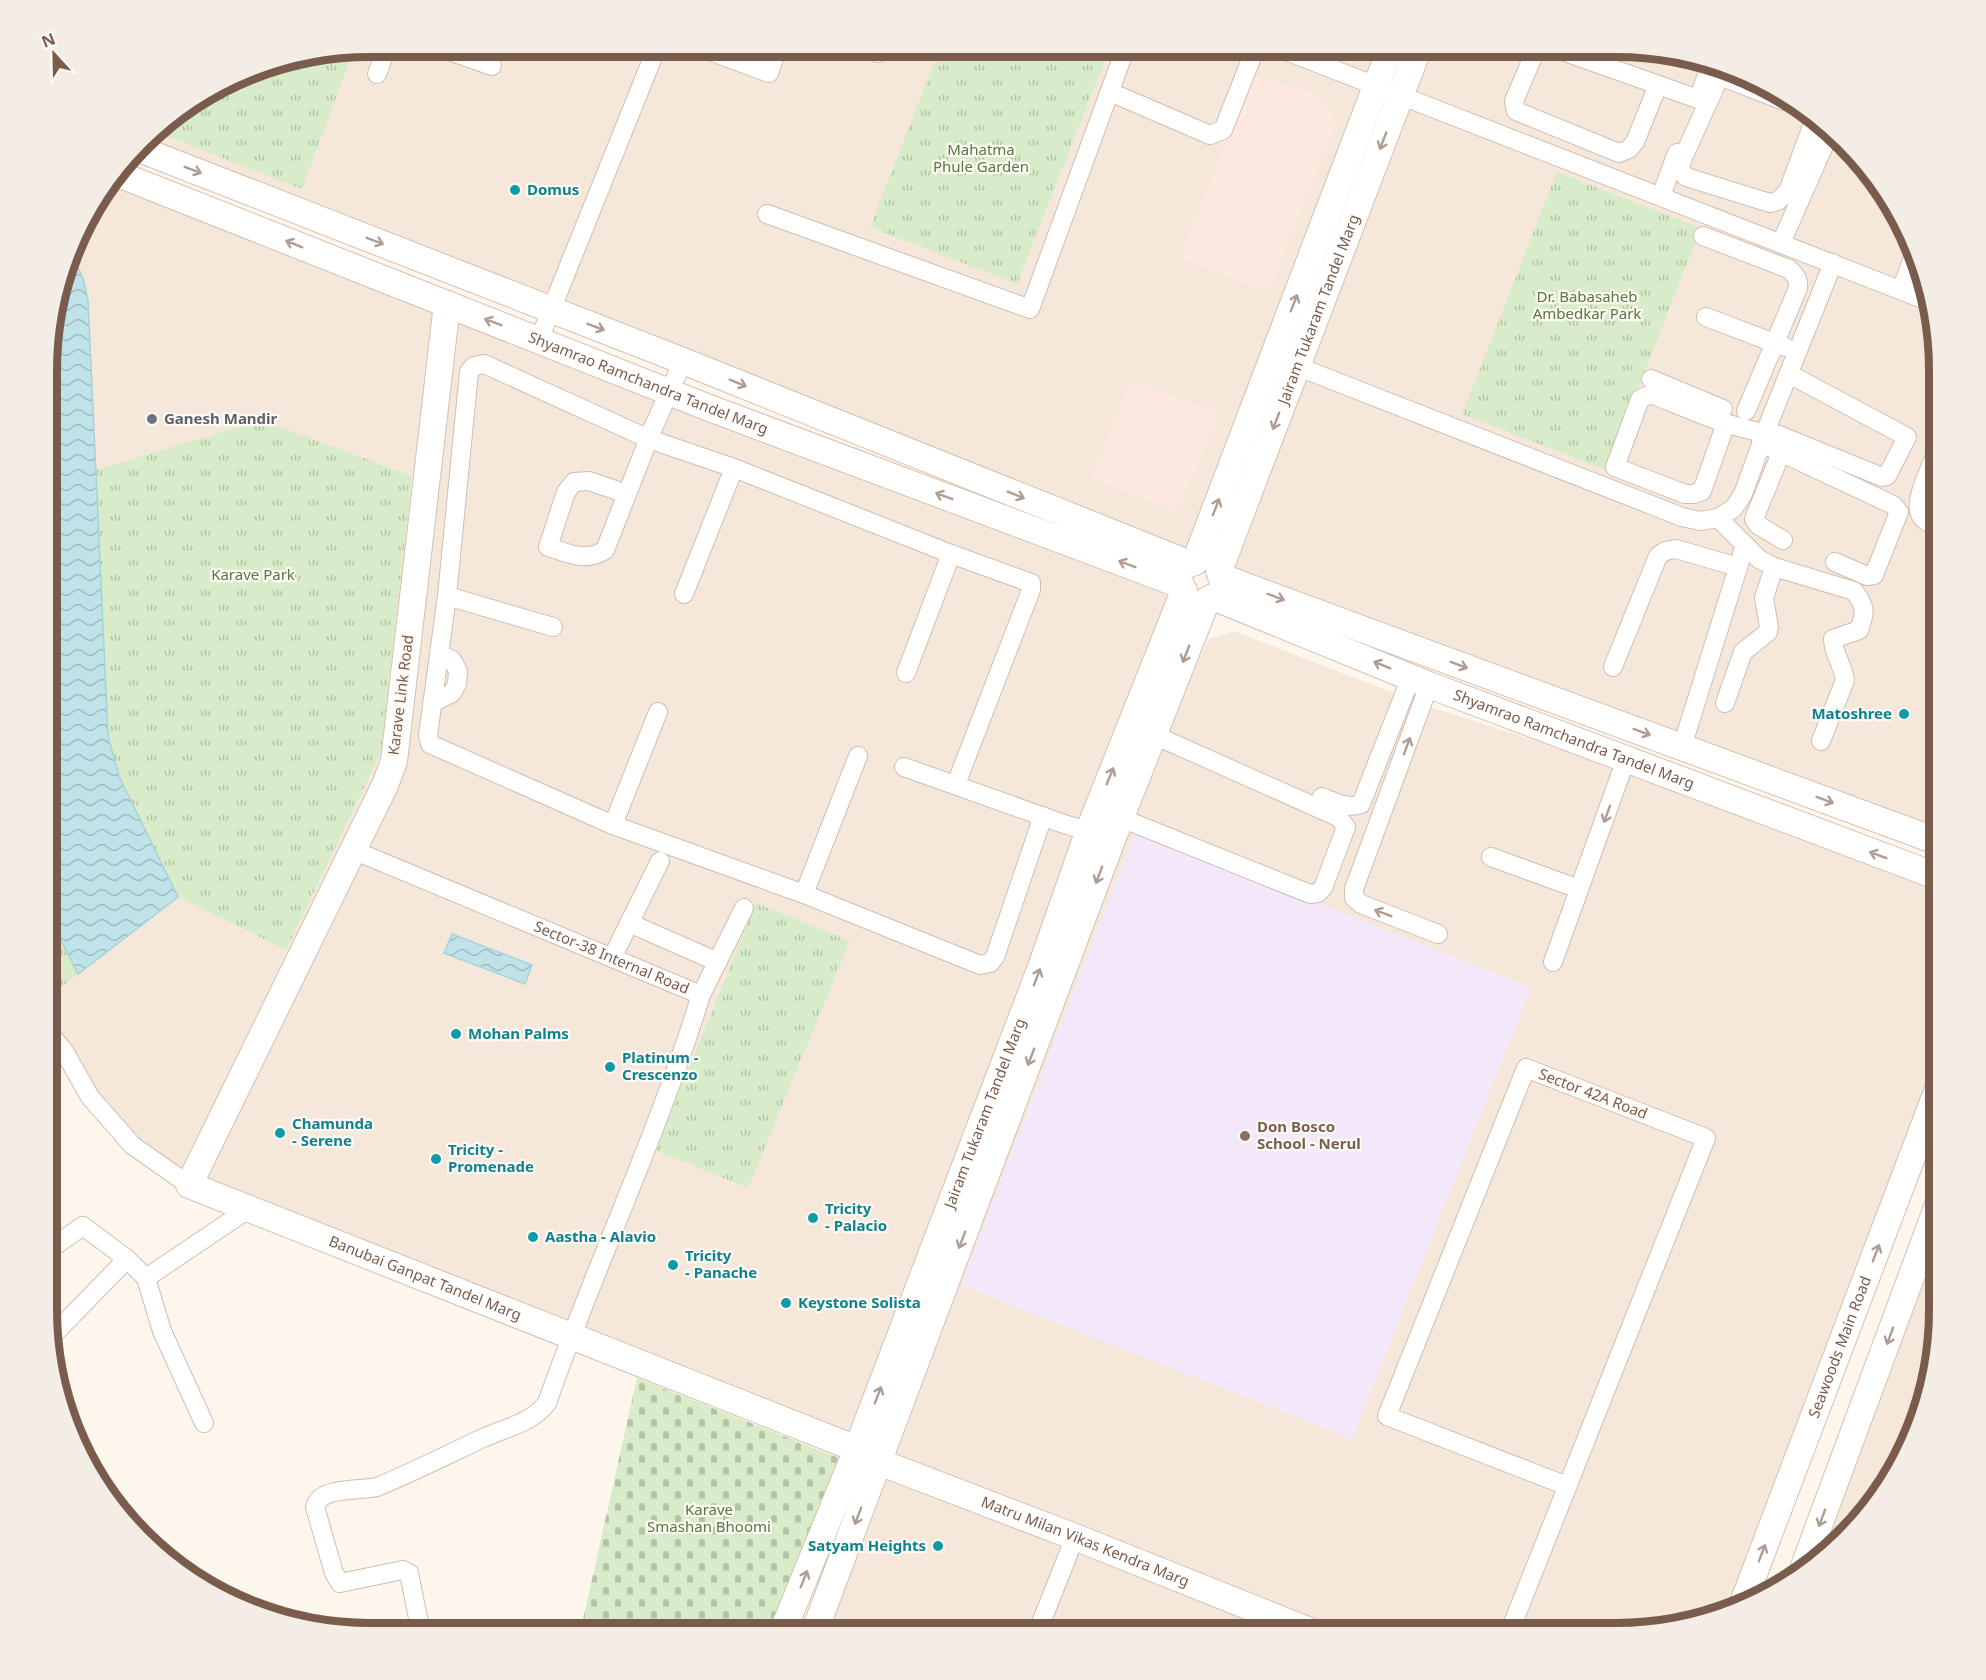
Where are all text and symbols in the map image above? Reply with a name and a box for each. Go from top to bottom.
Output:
north arrow [24,24,84,84]
text: N [38,27,59,53]
one-way arrow [1377,131,1388,150]
park label: Mahatma Phule Garden [933,139,1029,176]
one-way arrow [184,165,202,176]
place label: Domus [527,179,579,199]
marker: Domus [508,183,522,197]
street label: Jairam Tukaram Tandel Marg [1272,211,1363,409]
one-way arrow [365,236,384,247]
one-way arrow [286,238,304,249]
park label: Dr. Babasaheb Ambedkar Park [1533,286,1641,323]
one-way arrow [1289,294,1300,312]
one-way arrow [484,316,503,327]
one-way arrow [586,322,605,333]
street label: Shyamrao Ramchandra Tandel Marg [526,326,771,438]
one-way arrow [728,378,746,389]
place label: Ganesh Mandir [164,408,278,428]
one-way arrow [1270,411,1281,430]
marker: Ganesh Mandir [145,412,159,426]
one-way arrow [935,490,954,501]
one-way arrow [1006,490,1025,501]
one-way arrow [1211,498,1222,517]
one-way arrow [1118,558,1136,569]
park label: Karave Park [211,564,295,584]
one-way arrow [1266,592,1285,603]
street label: Karave Link Road [383,634,417,756]
one-way arrow [1180,644,1191,663]
one-way arrow [1374,659,1392,670]
one-way arrow [1449,660,1468,671]
street label: Shyamrao Ramchandra Tandel Marg [1451,684,1698,793]
place label: Matoshree [1811,703,1892,723]
marker: Matoshree [1897,707,1911,721]
one-way arrow [1632,728,1651,739]
one-way arrow [1402,737,1413,756]
one-way arrow [1106,767,1117,786]
one-way arrow [1815,795,1834,806]
one-way arrow [1601,804,1612,823]
one-way arrow [1870,848,1888,859]
one-way arrow [1093,865,1104,884]
one-way arrow [1374,907,1393,918]
street label: Sector-38 Internal Road [531,916,693,998]
one-way arrow [1032,968,1043,987]
street label: Jairam Tukaram Tandel Marg [938,1015,1030,1213]
place label: Mohan Palms [468,1023,569,1043]
marker: Mohan Palms [449,1027,463,1041]
place label: Platinum - Crescenzo [622,1047,699,1084]
one-way arrow [1024,1047,1035,1066]
marker: Platinum - Crescenzo [603,1060,617,1074]
street label: Sector 42A Road [1536,1063,1651,1123]
place label: Chamunda - Serene [292,1113,373,1150]
place label: Don Bosco School - Nerul [1257,1116,1361,1153]
marker: Chamunda - Serene [273,1126,287,1140]
marker: Don Bosco School - Nerul [1238,1129,1252,1143]
place label: Tricity - Promenade [448,1139,534,1176]
marker: Tricity - Promenade [429,1152,443,1166]
place label: Tricity - Palacio [825,1198,887,1235]
marker: Tricity - Palacio [806,1211,820,1225]
place label: Aastha - Alavio [545,1226,656,1246]
street label: Banubai Ganpat Tandel Marg [326,1230,525,1324]
marker: Aastha - Alavio [526,1230,540,1244]
one-way arrow [956,1230,967,1249]
one-way arrow [1871,1244,1882,1263]
place label: Tricity - Panache [685,1245,757,1282]
marker: Tricity - Panache [666,1258,680,1272]
street label: Seawoods Main Road [1803,1273,1875,1421]
place label: Keystone Solista [798,1292,921,1312]
marker: Keystone Solista [779,1296,793,1310]
one-way arrow [1883,1326,1894,1344]
one-way arrow [873,1386,884,1404]
street label: Matru Milan Vikas Kendra Marg [979,1491,1193,1591]
park label: Karave Smashan Bhoomi [647,1499,771,1536]
one-way arrow [852,1506,863,1525]
one-way arrow [1815,1509,1826,1527]
place label: Satyam Heights [808,1535,926,1555]
marker: Satyam Heights [931,1539,945,1553]
one-way arrow [1757,1544,1768,1563]
one-way arrow [799,1570,810,1589]

